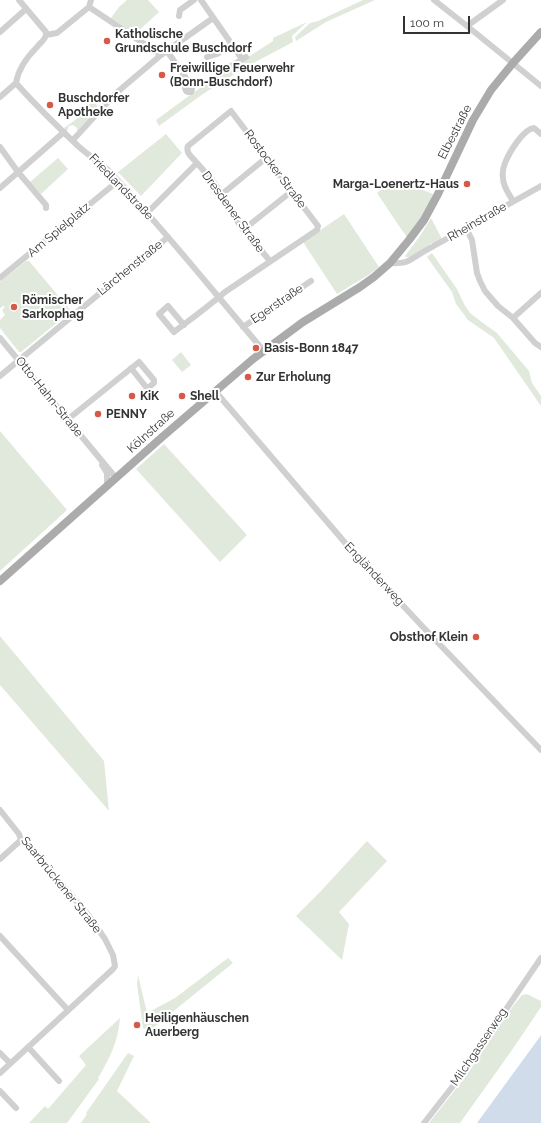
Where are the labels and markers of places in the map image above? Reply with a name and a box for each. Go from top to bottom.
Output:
place label: Katholische Grundschule Buschdorf [115,27,252,55]
marker: Katholische Grundschule Buschdorf [102,36,112,46]
place label: Freiwillige Feuerwehr (Bonn-Buschdorf) [170,61,295,89]
marker: Freiwillige Feuerwehr (Bonn-Buschdorf) [157,70,167,80]
place label: Buschdorfer Apotheke [58,91,129,119]
marker: Buschdorfer Apotheke [45,100,55,110]
place label: Marga-Loenertz-Haus [333,177,459,191]
marker: Marga-Loenertz-Haus [462,179,472,189]
place label: Römischer Sarkophag [22,293,84,321]
marker: Römischer Sarkophag [9,302,19,312]
place label: Basis-Bonn 1847 [264,341,359,355]
marker: Basis-Bonn 1847 [251,343,261,353]
place label: Zur Erholung [256,370,331,384]
marker: Zur Erholung [243,372,253,382]
place label: KiK [140,389,159,403]
place label: Shell [190,389,219,403]
marker: KiK [127,391,137,401]
marker: Shell [177,391,187,401]
place label: PENNY [106,407,147,421]
marker: PENNY [93,409,103,419]
place label: Obsthof Klein [390,630,468,644]
marker: Obsthof Klein [471,632,481,642]
place label: Heiligenhäuschen Auerberg [145,1011,249,1039]
marker: Heiligenhäuschen Auerberg [132,1020,142,1030]

